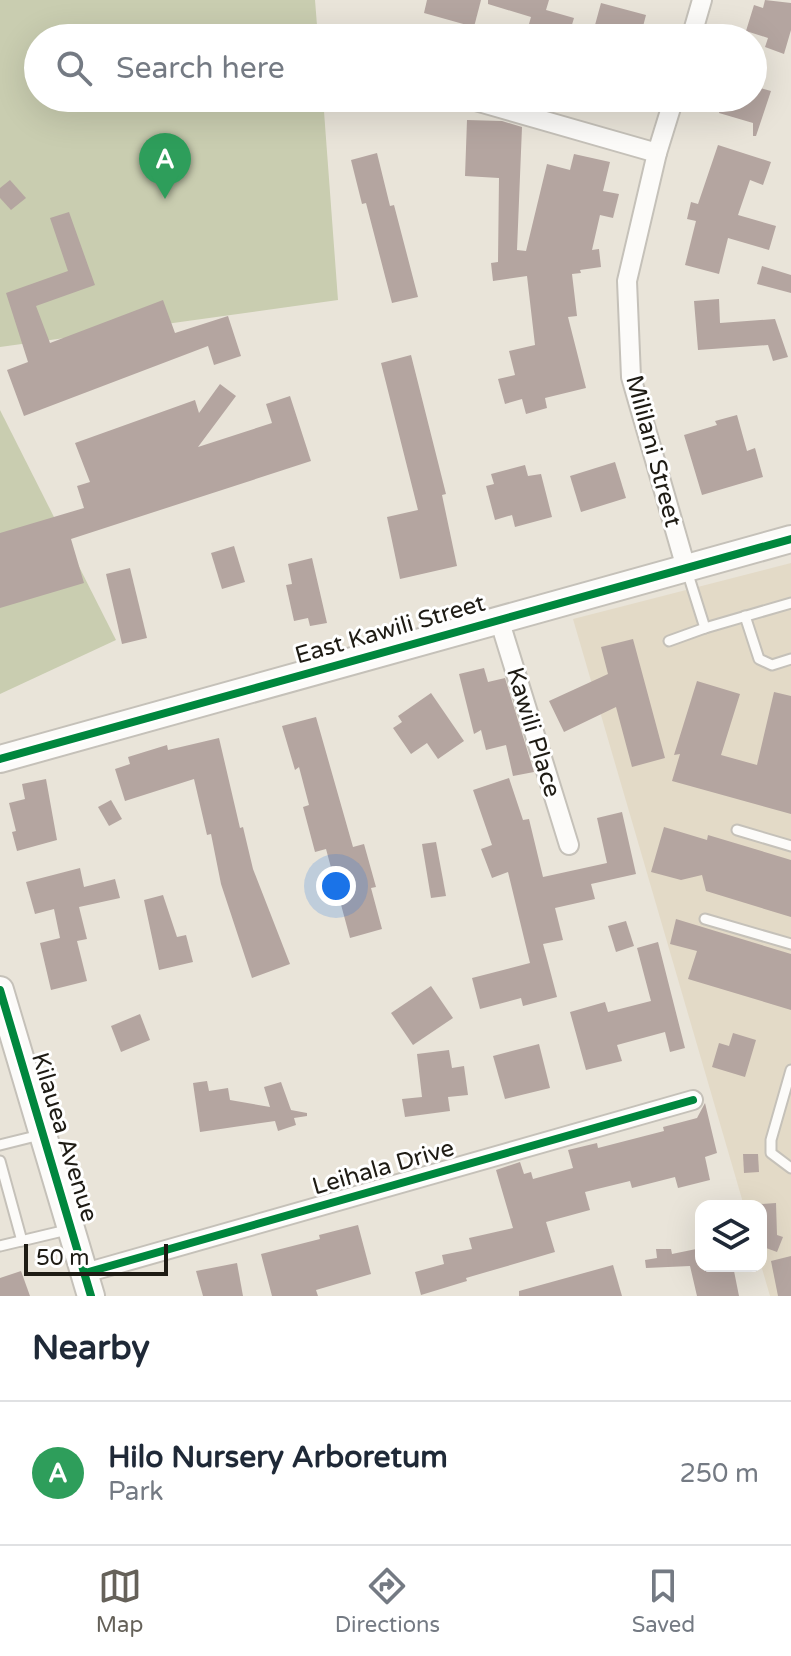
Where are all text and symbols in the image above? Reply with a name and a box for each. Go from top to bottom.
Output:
search box [24,24,767,112]
icon: search [52,46,96,90]
text: Search here [116,50,285,87]
pin: A [139,133,191,199]
street label: Mililani Street [619,372,688,530]
street label: East Kawili Street [292,588,489,671]
street label: Kawili Place [500,664,567,801]
your location [316,866,356,906]
street label: Kilauea Avenue [25,1049,104,1225]
street label: Leihala Drive [309,1133,457,1202]
map controls [695,1200,767,1272]
button: layers [695,1200,767,1272]
scale bar [24,1240,168,1276]
text: 50 m [36,1245,90,1271]
text: Nearby [32,1328,150,1369]
text: Hilo Nursery Arboretum [108,1439,448,1476]
text: A [48,1458,68,1489]
text: 250 m [679,1458,759,1489]
text: Park [108,1476,164,1507]
tab: Map [96,1564,143,1638]
tab: Directions [335,1564,440,1638]
tab: Saved [632,1564,695,1638]

